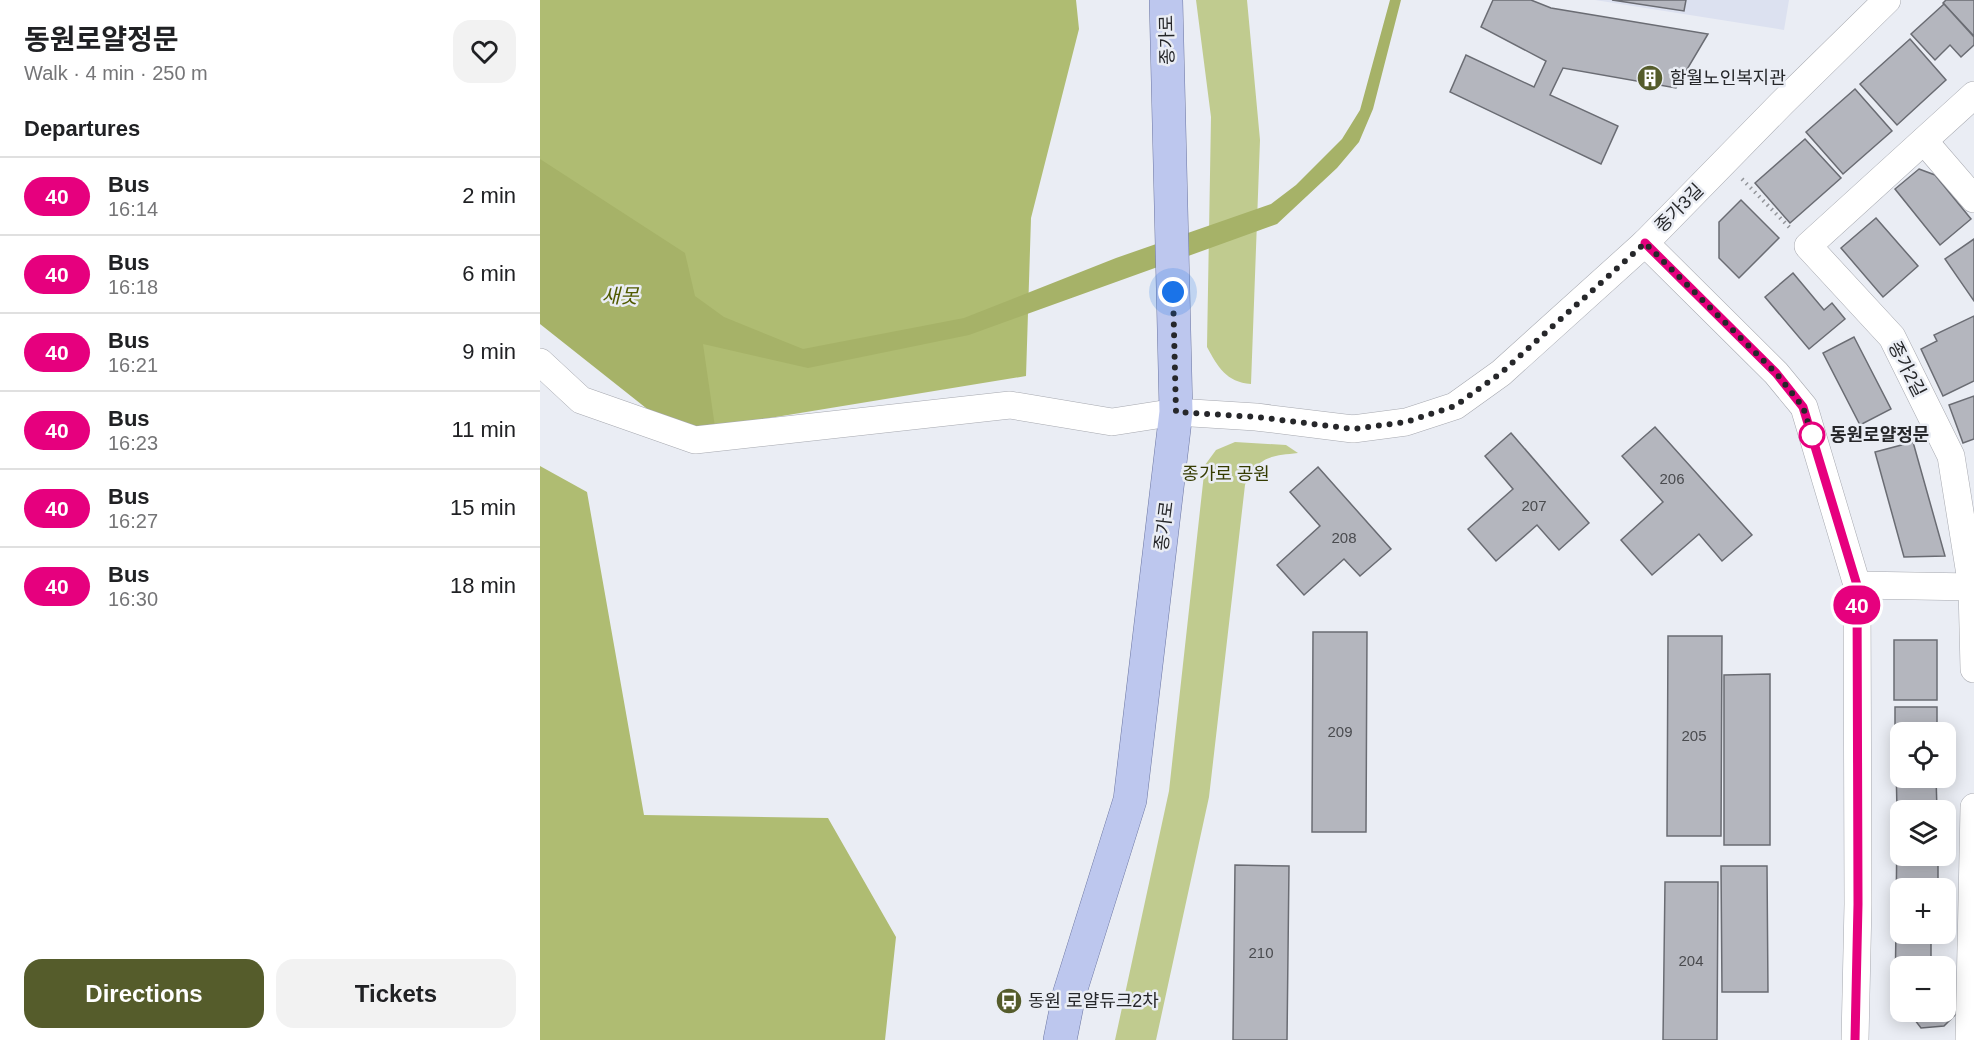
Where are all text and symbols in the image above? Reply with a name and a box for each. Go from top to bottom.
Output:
street label: 종가로 [1157,15,1177,65]
button: heart [453,20,516,83]
text: 동원로얄정문 [24,24,179,55]
text: Walk · 4 min · 250 m [24,62,208,84]
building icon: 함월노인복지관 [1635,63,1665,93]
place label: 함월노인복지관 [1670,68,1786,88]
text: Departures [24,116,140,141]
text: Bus [108,172,150,197]
street label: 종가3길 [1651,180,1707,236]
text: 2 min [462,183,516,208]
text: 40 [45,185,69,208]
text: 16:14 [108,198,158,220]
text: Bus [108,250,150,275]
text: 6 min [462,261,516,286]
text: 40 [45,263,69,286]
text: 16:18 [108,276,158,298]
your location [1158,277,1188,307]
water label: 새못 [602,285,640,307]
text: Bus [108,328,150,353]
street label: 종가2길 [1885,338,1929,400]
text: 9 min [462,339,516,364]
text: 40 [45,341,69,364]
text: 16:21 [108,354,158,376]
text: Bus [108,406,150,431]
text: 11 min [452,417,516,442]
text: 40 [45,419,69,442]
marker: 동원로얄정문 [1799,422,1825,448]
place label: 동원로얄정문 [1830,425,1929,445]
text: 16:23 [108,432,158,454]
park label: 종가로 공원 [1182,464,1270,484]
house number: 206 [1659,470,1685,487]
text: Bus [108,484,150,509]
text: 15 min [450,495,516,520]
text: 40 [45,497,69,520]
house number: 207 [1521,497,1547,514]
street label: 종가로 [1151,500,1177,552]
text: 16:27 [108,510,158,532]
house number: 208 [1331,529,1357,546]
text: Bus [108,562,150,587]
text: 18 min [450,573,516,598]
text: 40 [45,575,69,598]
line badge: 40 [1830,586,1884,624]
text: 16:30 [108,588,158,610]
text: 40 [1845,594,1869,617]
map controls [1890,722,1956,1022]
button: locate [1890,722,1956,788]
house number: 209 [1327,723,1353,740]
house number: 205 [1681,727,1707,744]
button: layers [1890,800,1956,866]
button: + [1890,878,1956,944]
house number: 210 [1248,944,1274,961]
house number: 204 [1678,952,1704,969]
button: − [1890,956,1956,1022]
button: Directions [24,959,264,1028]
button: Tickets [276,959,516,1028]
bus stop icon: 동원 로얄듀크2차 [994,986,1024,1016]
place label: 동원 로얄듀크2차 [1028,991,1159,1011]

